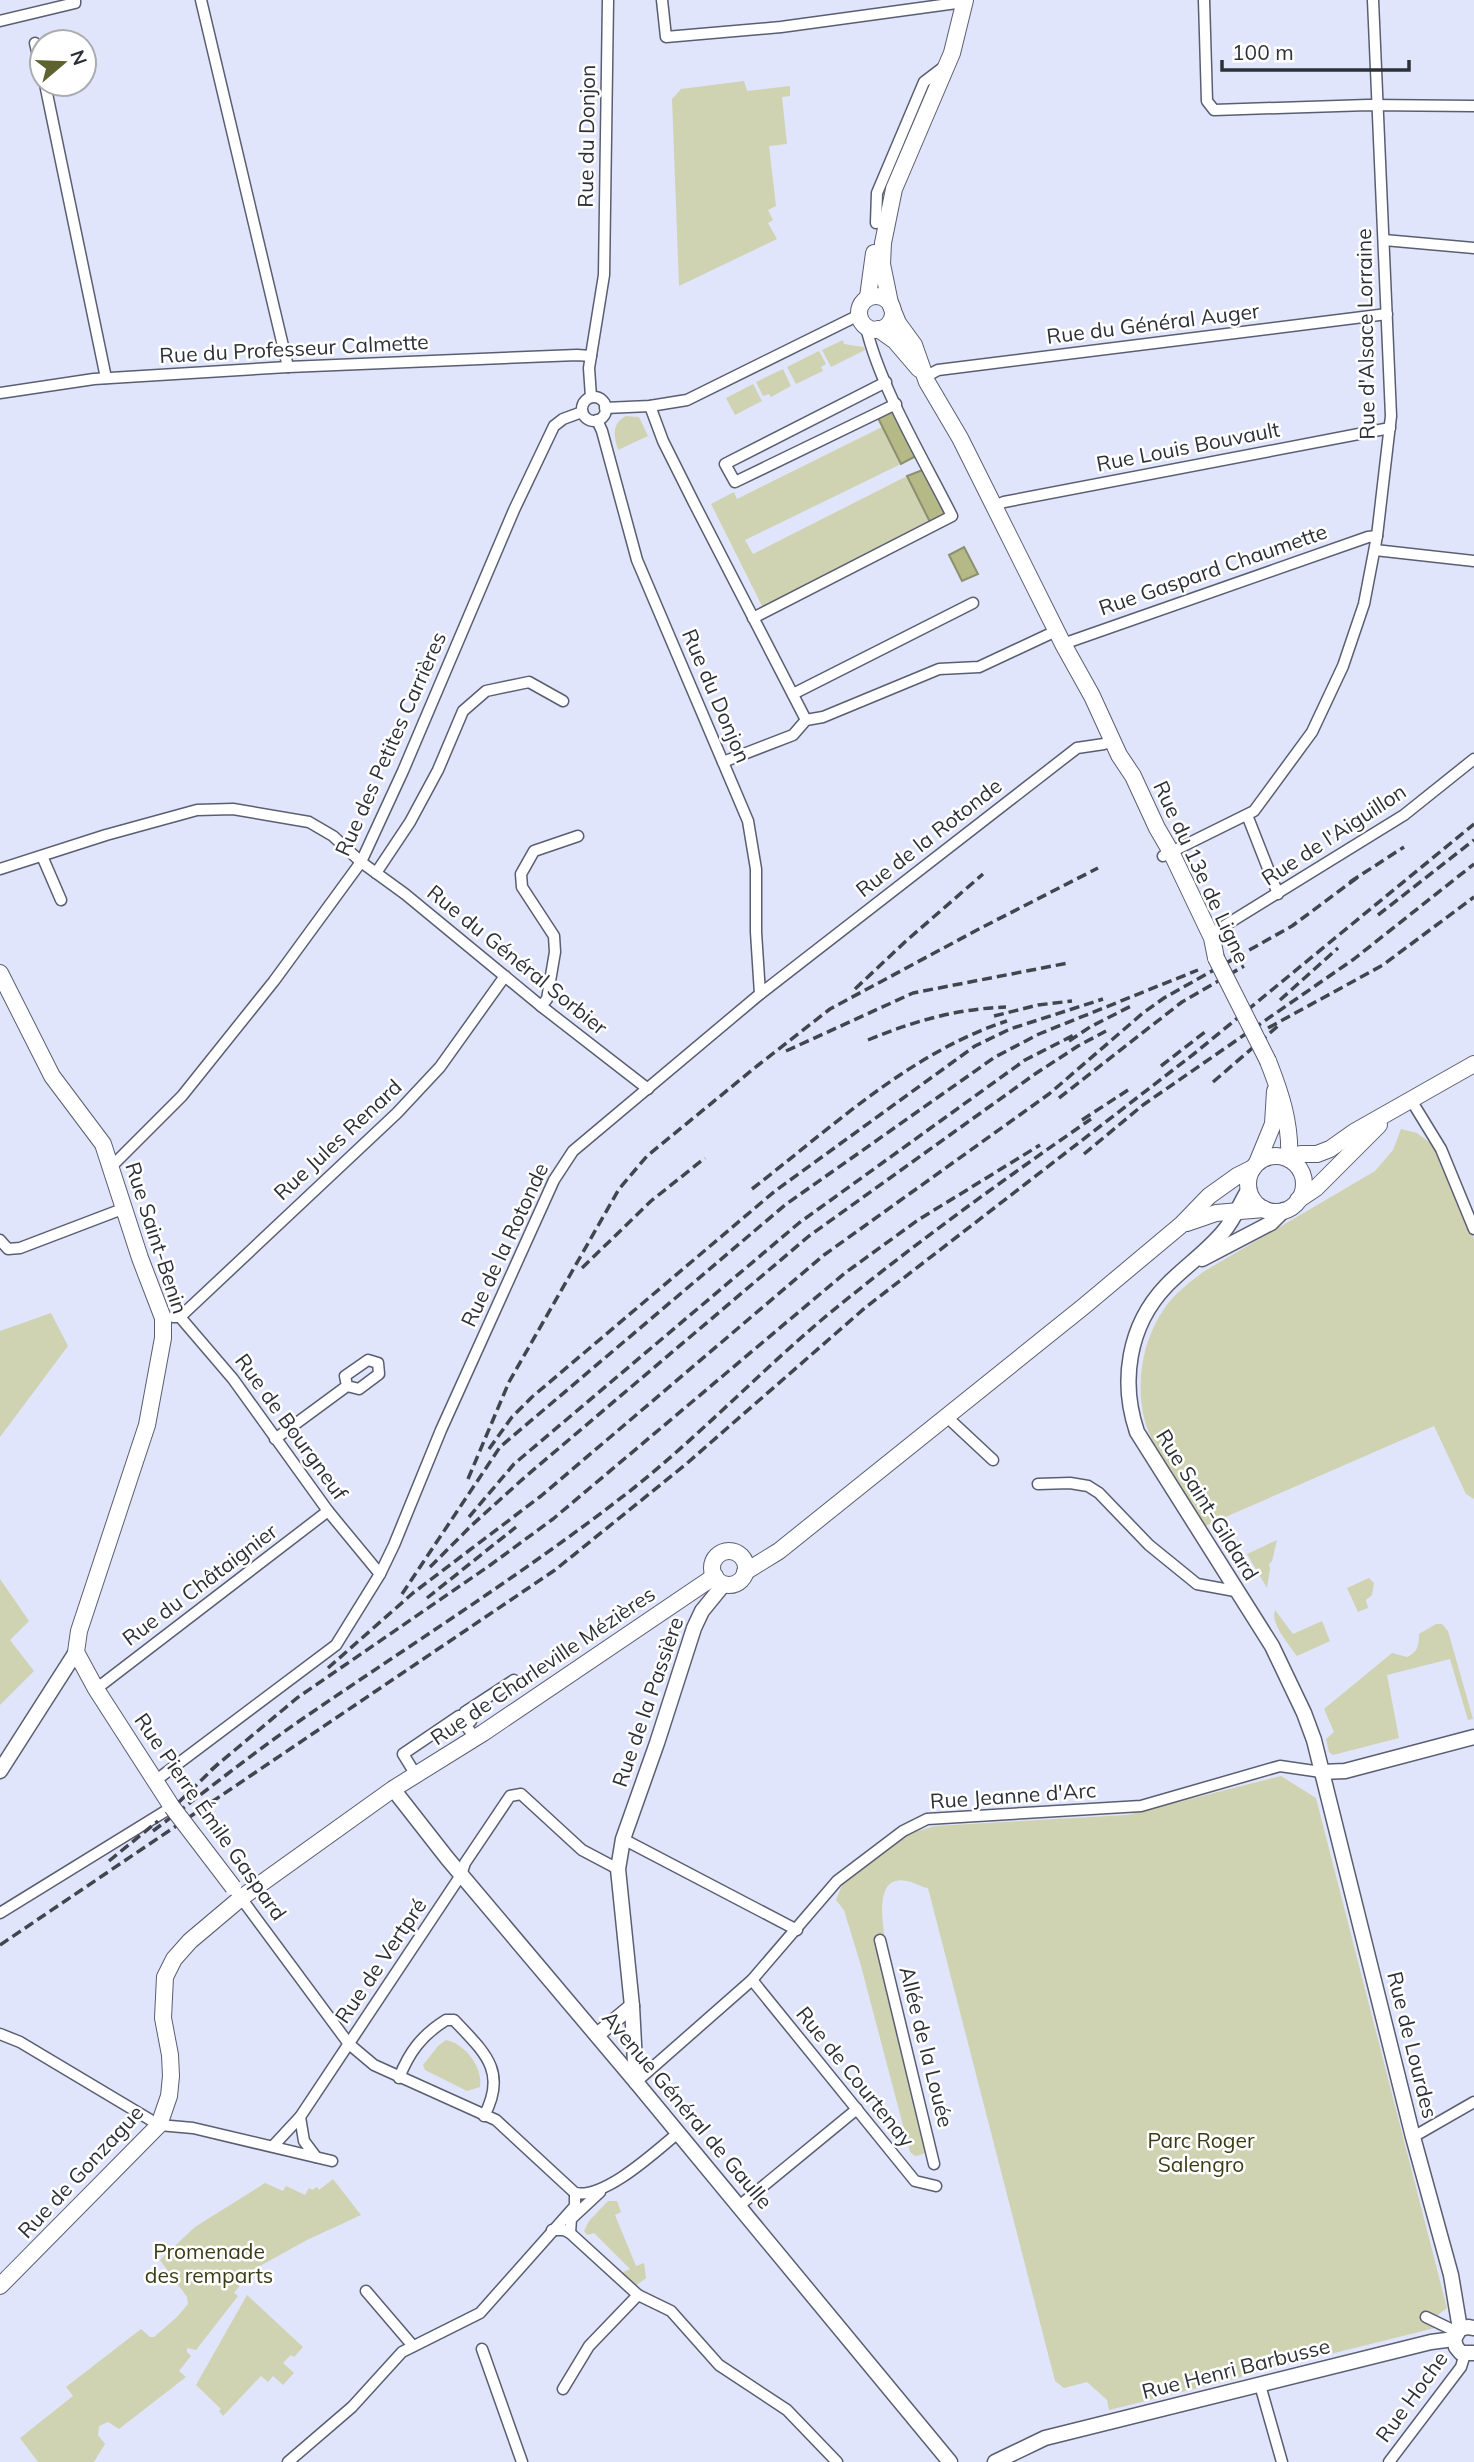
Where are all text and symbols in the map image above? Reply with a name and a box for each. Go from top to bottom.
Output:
north arrow [28,28,98,98]
scale bar [1222,28,1409,72]
text: 100 m [1232,39,1294,65]
text: N [65,47,93,68]
street label: Rue du Donjon [572,64,600,208]
street label: Rue d'Alsace Lorraine [1350,228,1380,440]
street label: Rue du Général Auger [1045,297,1261,349]
street label: Rue du Professeur Calmette [159,328,429,368]
street label: Rue Louis Bouvault [1094,415,1282,477]
street label: Rue Gaspard Chaumette [1095,518,1330,620]
street label: Rue du Donjon [677,625,757,767]
street label: Rue des Petites Carrières [329,627,451,860]
street label: Rue de la Rotonde [850,772,1006,902]
street label: Rue du 13e de Ligne [1148,776,1256,967]
street label: Rue de l'Aiguillon [1256,778,1411,891]
street label: Rue du Général Sorbier [422,879,613,1040]
street label: Rue Jules Renard [268,1073,407,1205]
street label: Rue de la Rotonde [455,1158,553,1331]
street label: Rue Saint-Benin [120,1159,194,1317]
street label: Rue de Bourgneuf [230,1348,354,1505]
street label: Rue Saint-Gildard [1151,1424,1265,1585]
street label: Rue du Châtaignier [117,1517,282,1651]
street label: Rue de Charleville Mézières [425,1580,660,1750]
street label: Rue de la Passière [606,1613,688,1790]
street label: Rue Pierre Émile Gaspard [129,1708,292,1925]
street label: Rue Jeanne d'Arc [929,1776,1097,1814]
street label: Rue de Vertpré [329,1893,431,2028]
street label: Allée de la Louée [894,1964,959,2130]
street label: Rue de Lourdes [1382,1969,1444,2121]
street label: Rue de Courtenay [791,2001,921,2152]
street label: Avenue Général de Gaulle [597,2005,778,2214]
street label: Rue de Gonzague [12,2099,149,2243]
park label: Parc Roger Salengro [1147,2127,1255,2177]
park label: Promenade des remparts [145,2238,273,2288]
street label: Rue Henri Barbusse [1139,2332,1333,2404]
street label: Rue Hoche [1370,2346,1453,2447]

